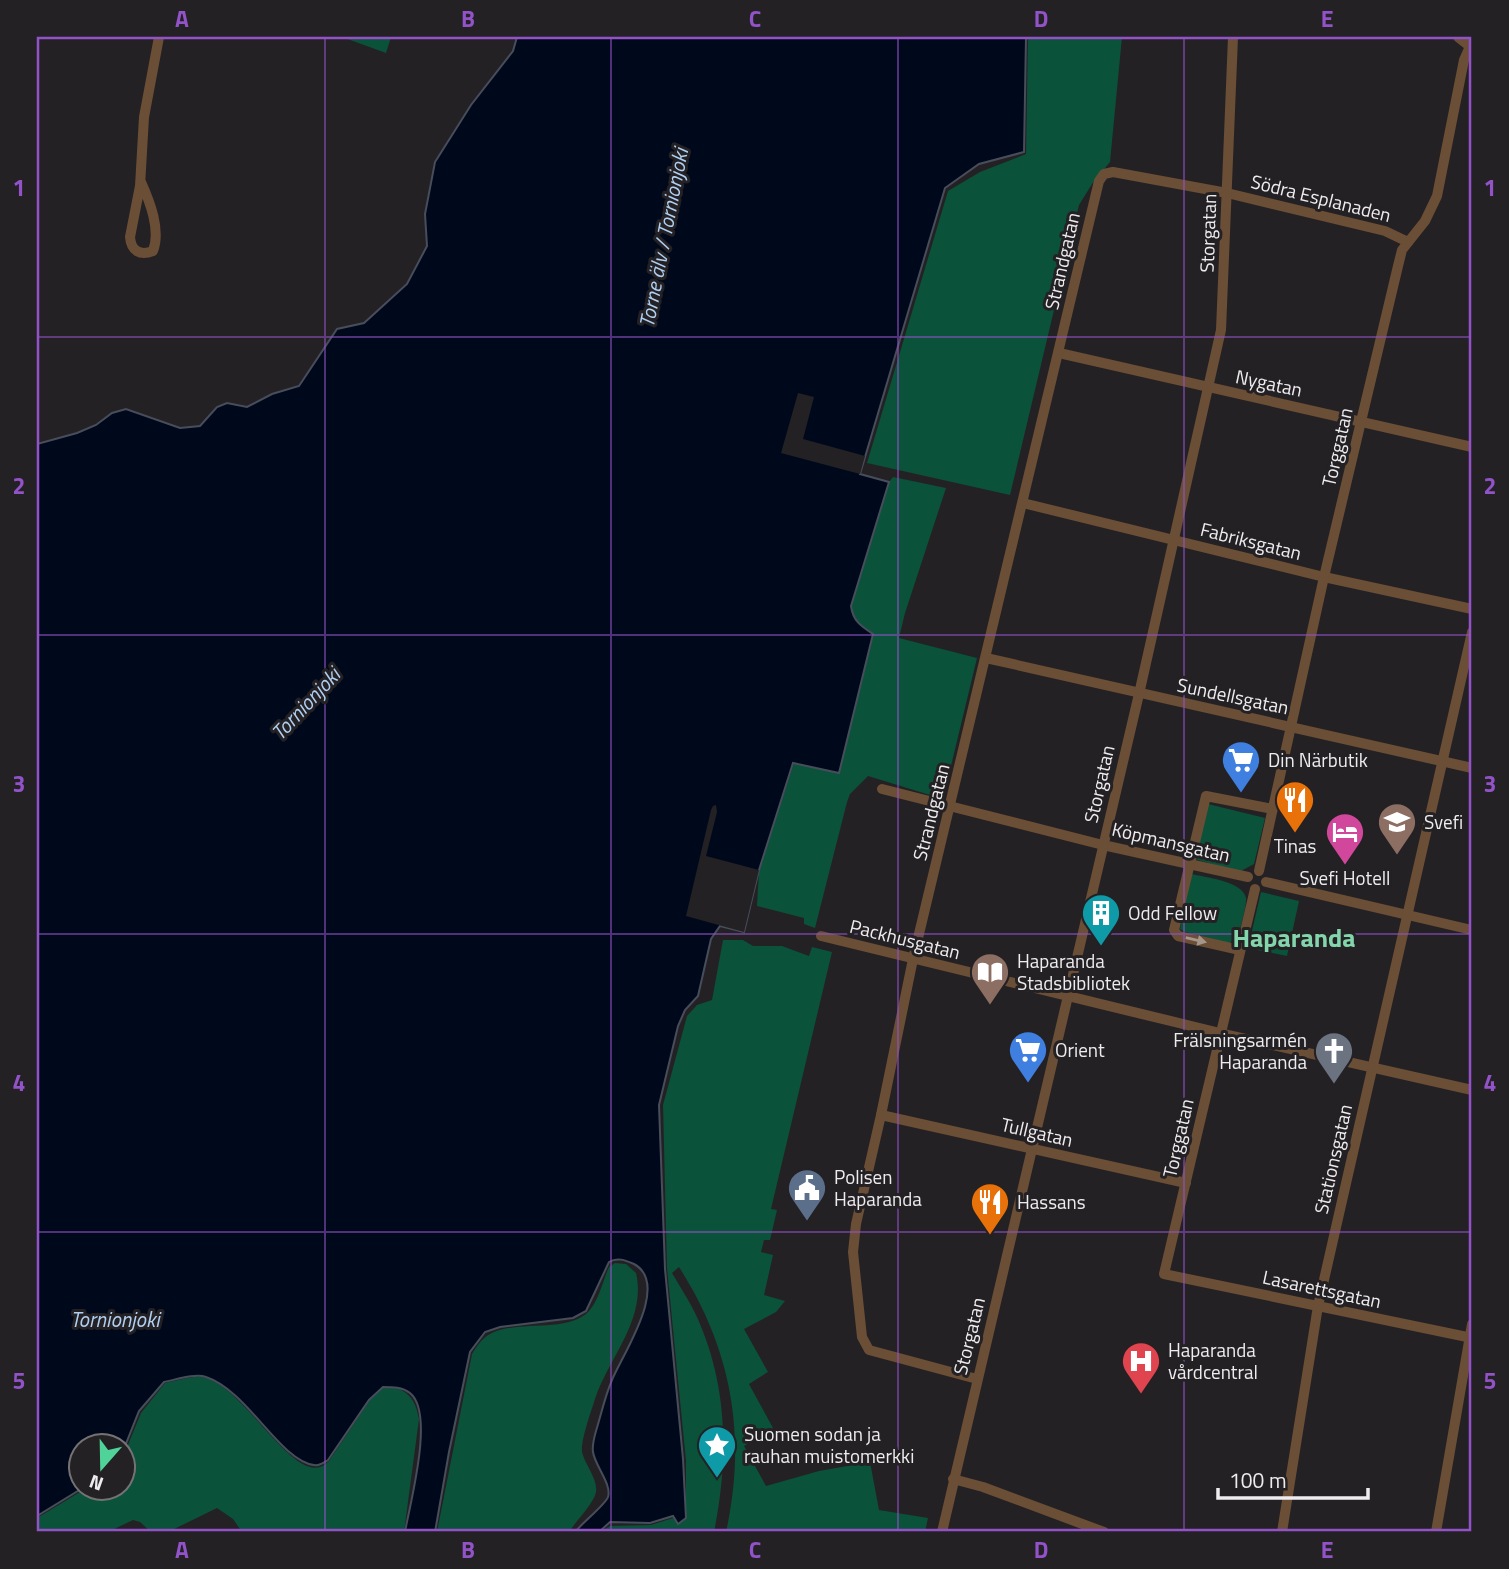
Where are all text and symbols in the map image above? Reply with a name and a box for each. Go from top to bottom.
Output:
text: A [175,1,189,36]
text: B [461,1,475,36]
text: C [749,1,761,36]
text: D [1034,1,1048,36]
text: E [1321,1,1333,36]
water label: Torne älv / Tornionjoki [630,143,697,330]
street label: Södra Esplanaden [1248,166,1394,229]
text: 1 [13,170,25,205]
text: 1 [1484,170,1496,205]
street label: Storgatan [1192,193,1223,273]
street label: Strandgatan [1036,209,1087,312]
street label: Nygatan [1233,361,1305,404]
street label: Torggatan [1313,405,1360,489]
text: 2 [13,468,25,503]
text: 2 [1484,468,1496,503]
street label: Fabriksgatan [1198,514,1305,567]
water label: Tornionjoki [263,658,349,747]
street label: Sundellsgatan [1175,670,1292,721]
supermarket icon: Din Närbutik [1220,739,1262,794]
street label: Storgatan [1076,742,1122,826]
place label: Din Närbutik [1268,745,1368,774]
street label: Strandgatan [904,760,957,863]
text: 3 [13,766,25,801]
text: 3 [1484,766,1496,801]
restaurant icon: Tinas [1274,779,1316,834]
school or university icon: Svefi [1376,801,1418,856]
place label: Svefi [1424,807,1463,836]
hotel icon: Svefi Hotell [1324,811,1366,866]
street label: Köpmansgatan [1109,814,1233,869]
place label: Tinas [1274,831,1317,860]
place label: Svefi Hotell [1299,863,1391,892]
building icon: Odd Fellow [1080,892,1122,947]
place label: Odd Fellow [1128,898,1217,927]
street label: Packhusgatan [847,911,963,966]
district label: Haparanda [1232,918,1356,957]
one-way arrow [1185,935,1207,946]
place label: Haparanda Stadsbibliotek [1017,946,1130,997]
library icon: Haparanda Stadsbibliotek [969,951,1011,1006]
place label: Frälsningsarmén Haparanda [1173,1025,1307,1076]
supermarket icon: Orient [1007,1029,1049,1084]
church icon: Frälsningsarmén Haparanda [1313,1030,1355,1085]
place label: Orient [1055,1035,1105,1064]
text: 4 [13,1065,25,1100]
text: 4 [1484,1065,1496,1100]
street label: Torggatan [1154,1096,1201,1180]
street label: Stationsgatan [1306,1101,1359,1217]
street label: Tullgatan [998,1109,1076,1154]
place label: Polisen Haparanda [834,1162,922,1213]
public building icon: Polisen Haparanda [786,1167,828,1222]
restaurant icon: Hassans [969,1181,1011,1236]
place label: Hassans [1017,1187,1086,1216]
street label: Lasarettsgatan [1260,1262,1384,1315]
street label: Storgatan [945,1294,992,1378]
water label: Tornionjoki [70,1303,162,1335]
place label: Haparanda vårdcentral [1168,1335,1258,1386]
hospital icon: Haparanda vårdcentral [1120,1340,1162,1395]
text: 5 [13,1363,25,1398]
text: 5 [1484,1363,1496,1398]
place label: Suomen sodan ja rauhan muistomerkki [744,1419,914,1470]
place icon: Suomen sodan ja rauhan muistomerkki [696,1424,738,1479]
north arrow [66,1432,136,1502]
scale bar [1218,1457,1369,1501]
text: 100 m [1229,1464,1286,1496]
text: N [85,1468,107,1499]
text: A [175,1532,189,1567]
text: B [461,1532,475,1567]
text: C [749,1532,761,1567]
text: D [1034,1532,1048,1567]
text: E [1321,1532,1333,1567]

